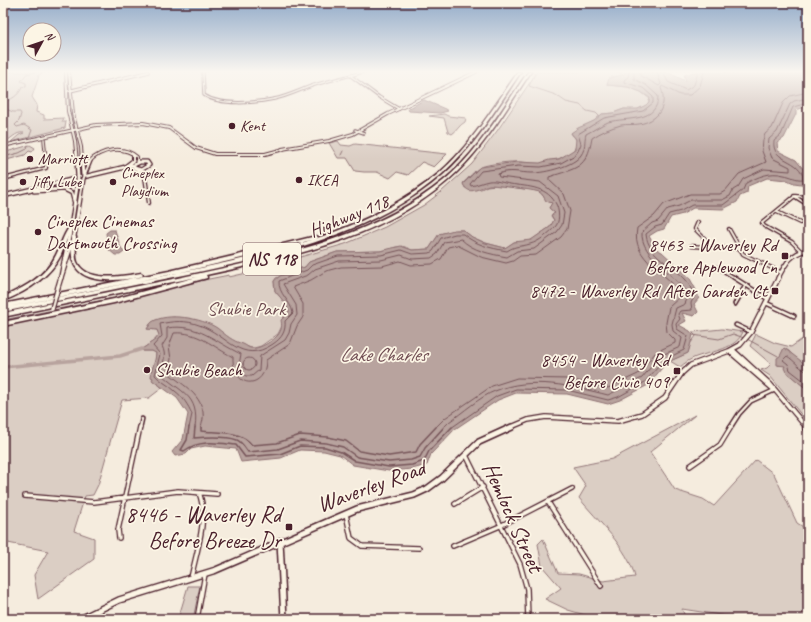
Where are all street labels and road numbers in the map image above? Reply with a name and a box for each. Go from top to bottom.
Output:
street label: Highway 118 [306,188,395,243]
road number: NS 118 [243,243,301,275]
street label: Waverley Road [313,452,433,519]
street label: Hemlock Street [476,457,551,579]

